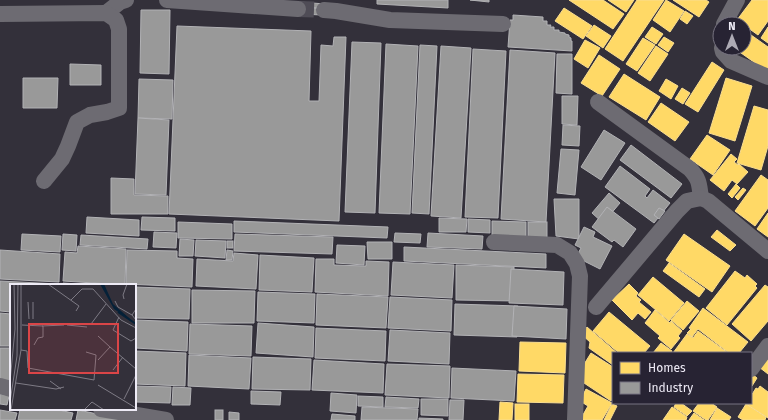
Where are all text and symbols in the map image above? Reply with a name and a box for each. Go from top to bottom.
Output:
north arrow [712,16,752,56]
text: N [728,20,736,33]
inset map [10,284,136,410]
legend [612,352,752,404]
text: Homes [648,361,686,375]
text: Industry [648,381,693,395]

